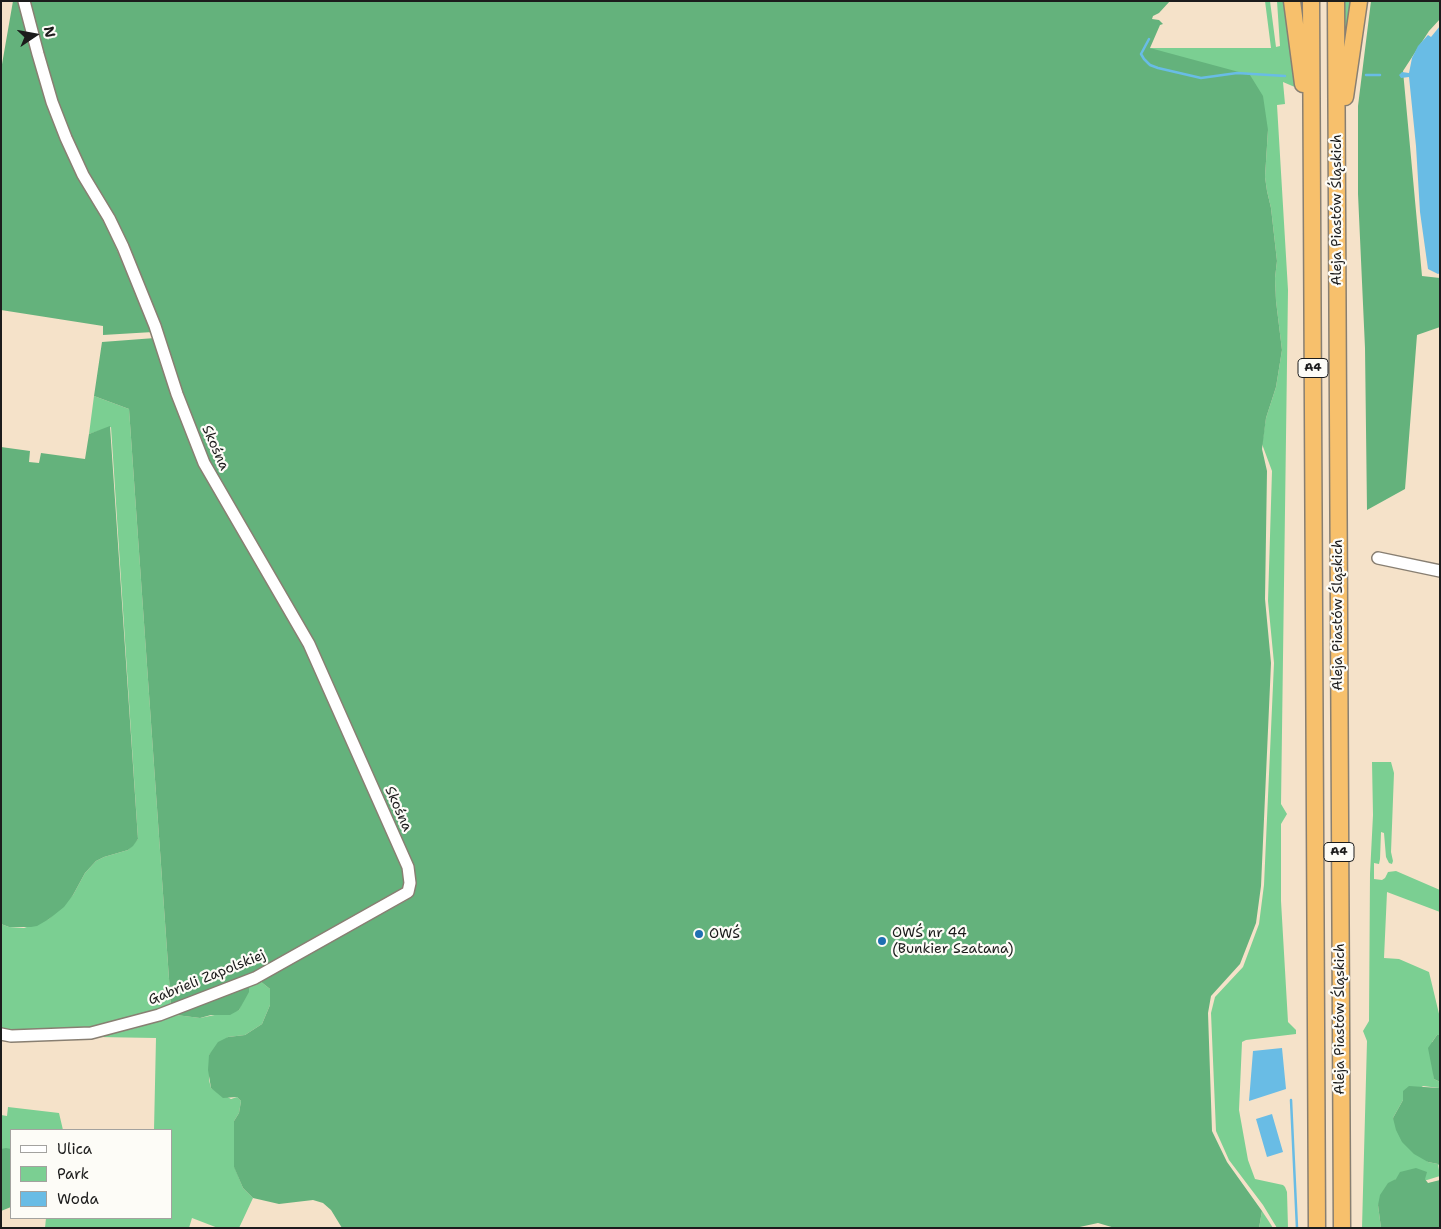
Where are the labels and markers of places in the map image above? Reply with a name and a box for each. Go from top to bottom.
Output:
place label: OWŚ nr 44 (Bunkier Szatana) [892,925,1013,958]
place label: OWŚ [709,926,740,942]
marker: OWŚ [693,928,705,940]
marker: OWŚ nr 44 (Bunkier Szatana) [876,935,888,947]

